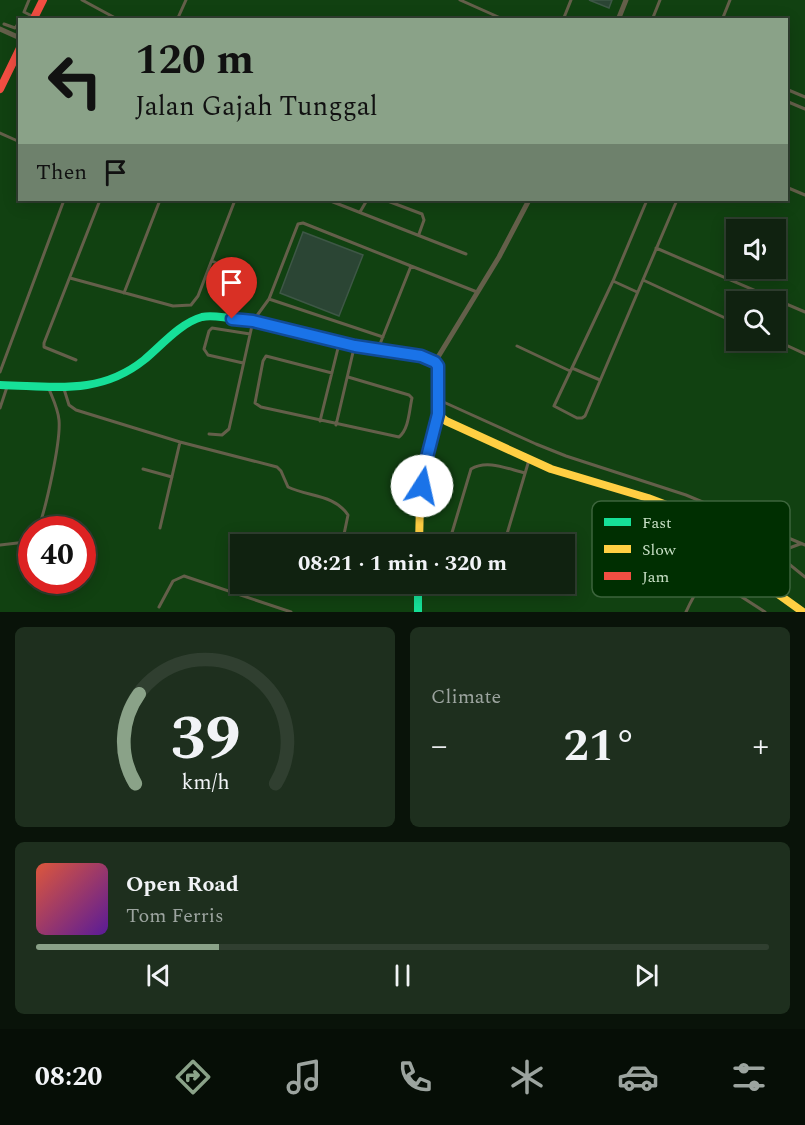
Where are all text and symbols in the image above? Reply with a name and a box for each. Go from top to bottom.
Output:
text: 120 m [135,29,254,92]
icon: left [36,42,114,120]
text: Jalan Gajah Tunggal [135,86,378,128]
text: Then [36,156,87,189]
icon: arrive [99,156,132,189]
map controls [726,219,786,351]
button: sound [726,219,786,279]
pin [206,257,257,319]
icon: arrive [215,266,248,299]
button: search [726,291,786,351]
position arrow [390,454,454,518]
legend [592,501,790,597]
text: Fast [642,511,672,535]
speed limit sign: 40 [18,516,96,594]
text: Slow [642,538,677,562]
text: 08:21 · 1 min · 320 m [298,547,507,580]
text: Jam [642,565,670,589]
text: Climate [431,682,501,712]
text: 39 [170,692,240,787]
text: 21° [564,712,637,781]
text: − [431,721,448,771]
text: + [753,721,769,771]
text: km/h [181,766,229,799]
text: Open Road [126,868,239,901]
text: Tom Ferris [126,901,224,931]
icon: previous [142,959,175,992]
icon: pause [386,959,419,992]
icon: next [630,959,663,992]
text: 08:20 [35,1056,102,1098]
icon: directions [172,1056,214,1098]
icon: music [283,1056,325,1098]
icon: phone [394,1056,436,1098]
icon: climate [506,1056,548,1098]
icon: car [617,1056,659,1098]
icon: filters [728,1056,770,1098]

